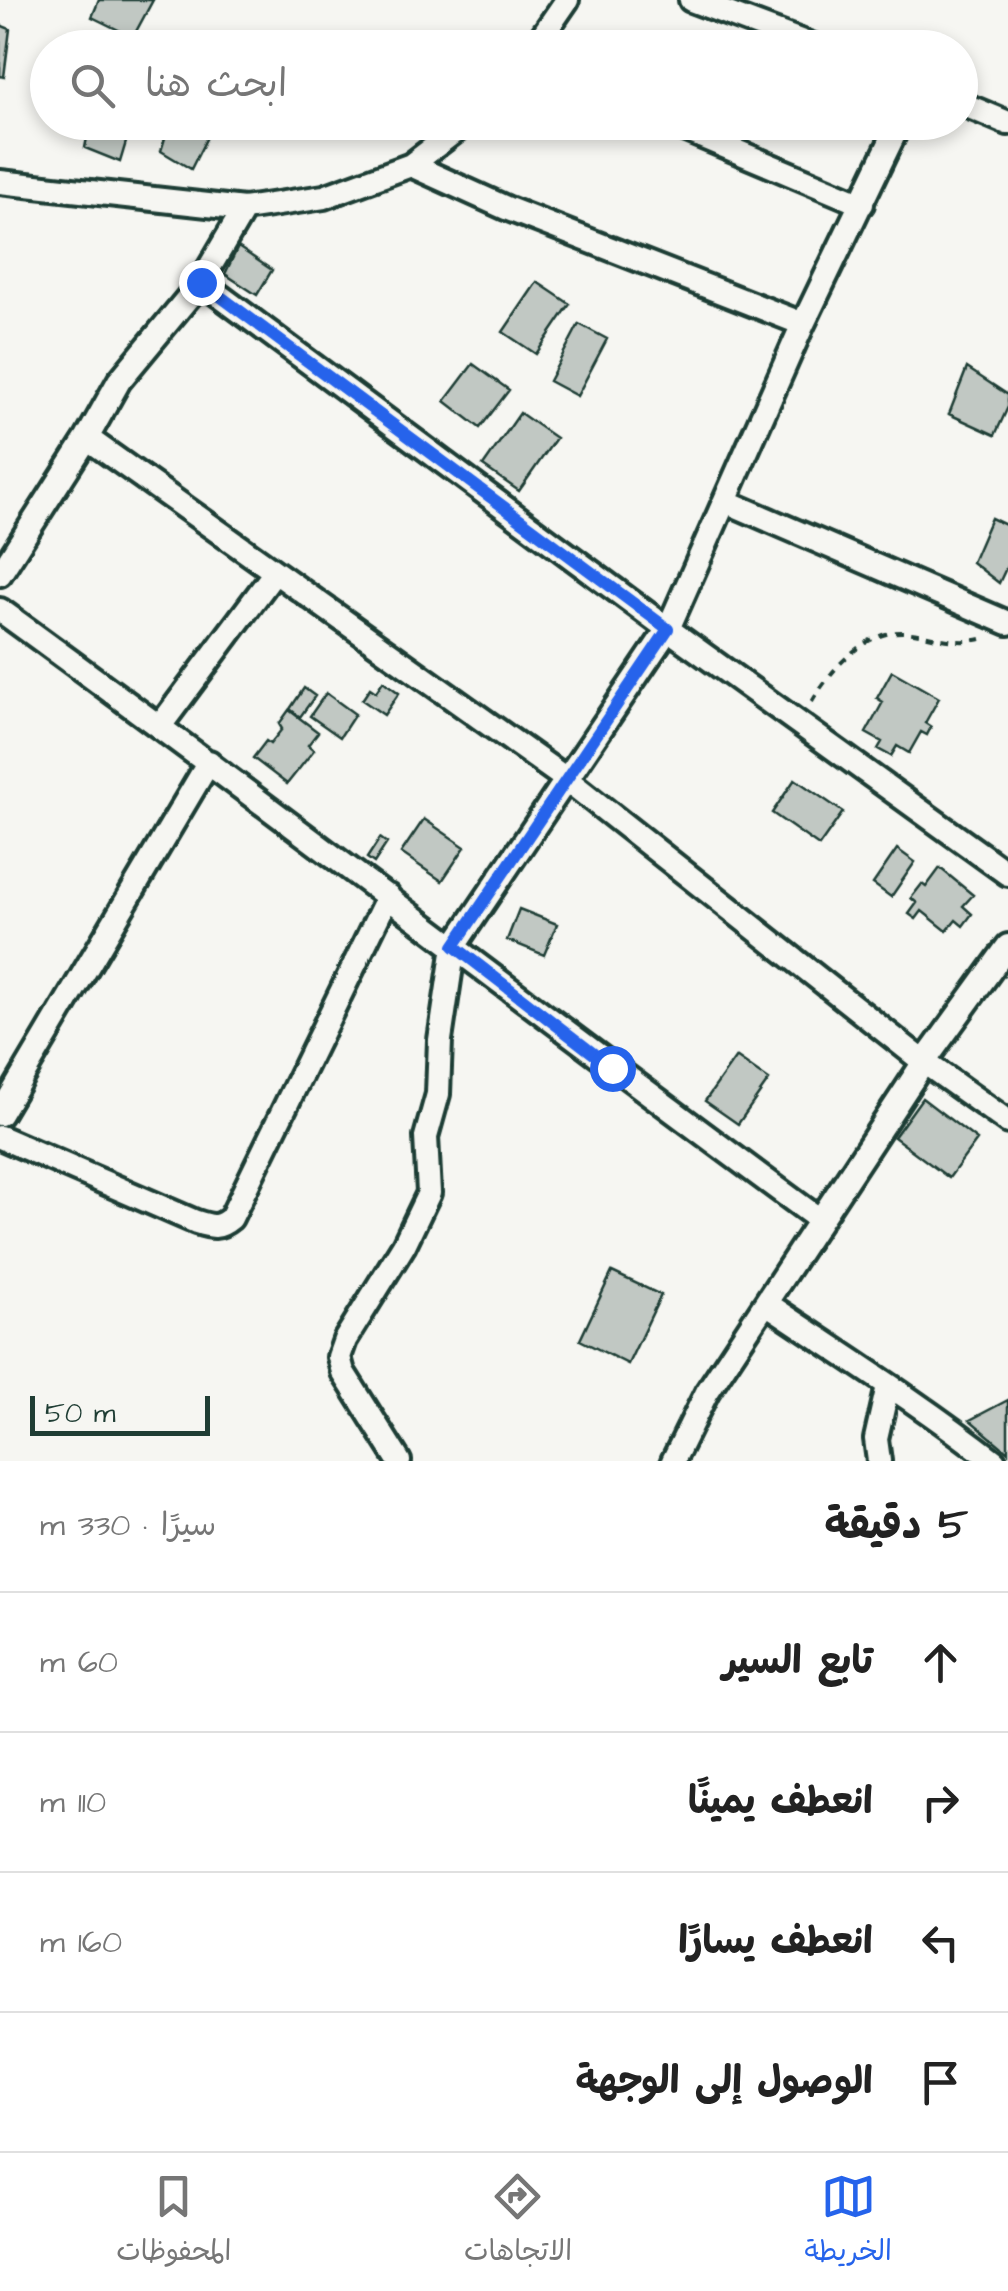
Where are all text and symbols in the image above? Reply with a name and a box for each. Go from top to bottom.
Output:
search box [30,30,978,140]
icon: search [65,58,120,113]
text: ابحث هنا [145,59,287,111]
route end [179,260,225,306]
route start [590,1046,636,1092]
scale bar [30,1391,210,1436]
text: 50 m [45,1394,116,1433]
text: 5 دقيقة [825,1497,968,1555]
text: سيرًا · 330 m [40,1503,216,1548]
icon: ahead [913,1635,968,1690]
text: تابع السير [722,1636,873,1688]
text: 60 m [40,1640,118,1685]
icon: right [913,1775,968,1830]
text: انعطف يمينًا [688,1776,873,1828]
text: 110 m [40,1780,106,1825]
icon: left [913,1915,968,1970]
text: انعطف يسارًا [678,1916,873,1968]
text: 160 m [40,1920,122,1965]
icon: arrive [913,2055,968,2110]
text: الوصول إلى الوجهة [575,2056,873,2108]
tab: المحفوظات [116,2169,232,2275]
tab: الاتجاهات [464,2169,572,2275]
tab: الخريطة [804,2169,892,2275]

